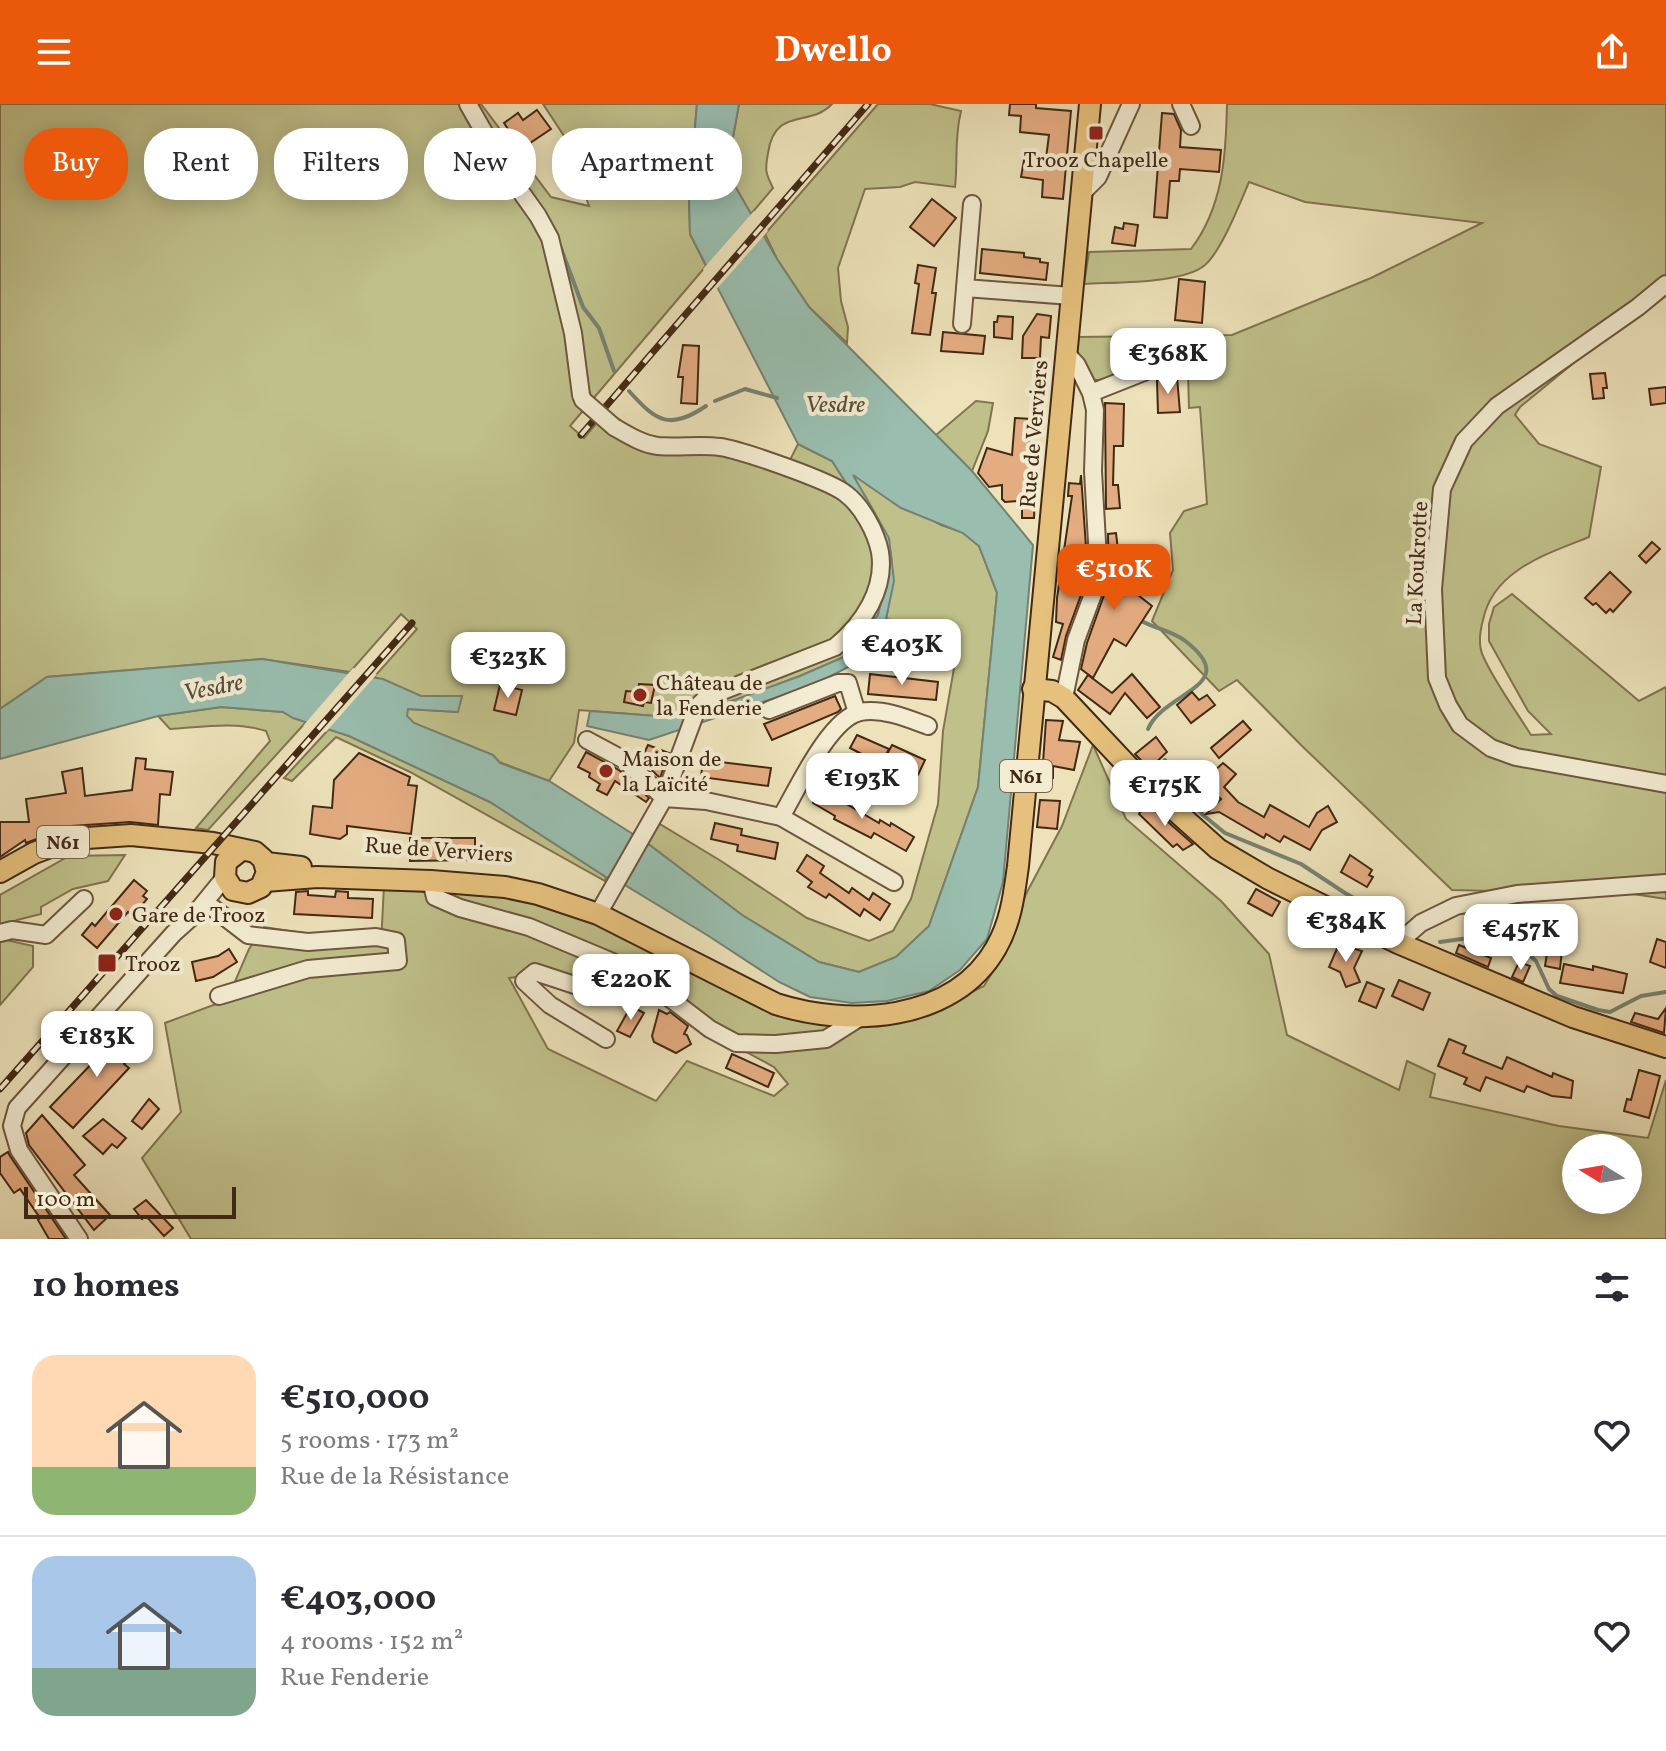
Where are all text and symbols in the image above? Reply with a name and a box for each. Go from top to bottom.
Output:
text: Dwello [774,27,892,77]
icon: menu [32,30,76,74]
icon: share [1590,30,1634,74]
marker: Trooz Chapelle [1087,124,1105,142]
chip: Buy [24,128,128,200]
chip: Rent [144,128,258,200]
chip: Filters [274,128,408,200]
chip: New [424,128,536,200]
chip: Apartment [552,128,742,200]
place label: Trooz Chapelle [1023,146,1169,177]
pin: €368K [1112,328,1224,396]
text: €368K [1128,336,1208,372]
street label: Rue de Verviers [1014,359,1057,510]
water label: Vesdre [805,389,865,423]
street label: La Koukrotte [1400,500,1437,626]
pin: €510K [1058,544,1170,612]
text: €510K [1076,552,1152,588]
pin: €403K [846,619,958,687]
text: €403K [861,627,943,663]
pin: €323K [452,632,564,700]
text: €323K [469,640,547,676]
water label: Vesdre [181,667,246,711]
place label: Château de la Fenderie [656,669,763,725]
marker: Château de la Fenderie [631,686,649,704]
place label: Maison de la Laïcité [622,745,722,801]
pin: €193K [806,753,918,821]
road number: N61 [1000,760,1052,792]
pin: €175K [1109,760,1221,828]
text: €193K [824,761,900,797]
marker: Maison de la Laïcité [597,762,615,780]
text: €175K [1128,768,1202,804]
road number: N61 [37,826,89,858]
street label: Rue de Verviers [364,831,514,872]
pin: €384K [1290,896,1402,964]
place label: Gare de Trooz [132,901,265,932]
text: €384K [1306,904,1386,940]
pin: €457K [1465,904,1577,972]
marker: Gare de Trooz [107,905,125,923]
text: €457K [1482,912,1560,948]
place label: Trooz [125,950,181,981]
marker: Trooz [96,952,118,974]
pin: €220K [575,954,687,1022]
text: €220K [591,962,671,998]
pin: €183K [41,1011,153,1079]
text: €183K [59,1019,135,1055]
north arrow [1562,1134,1642,1214]
map controls [1562,1134,1642,1214]
scale bar [24,1183,236,1219]
text: 100 m [36,1185,95,1216]
text: 10 homes [32,1264,180,1311]
icon: filters [1590,1265,1634,1309]
text: €510,000 [280,1376,429,1423]
icon: home [96,1387,192,1483]
icon: heart [1590,1413,1634,1457]
text: 5 rooms · 173 m² [280,1423,459,1459]
text: Rue de la Résistance [280,1459,509,1495]
text: €403,000 [280,1577,436,1624]
icon: home [96,1588,192,1684]
icon: heart [1590,1614,1634,1658]
text: 4 rooms · 152 m² [280,1624,463,1660]
text: Rue Fenderie [280,1660,429,1696]

